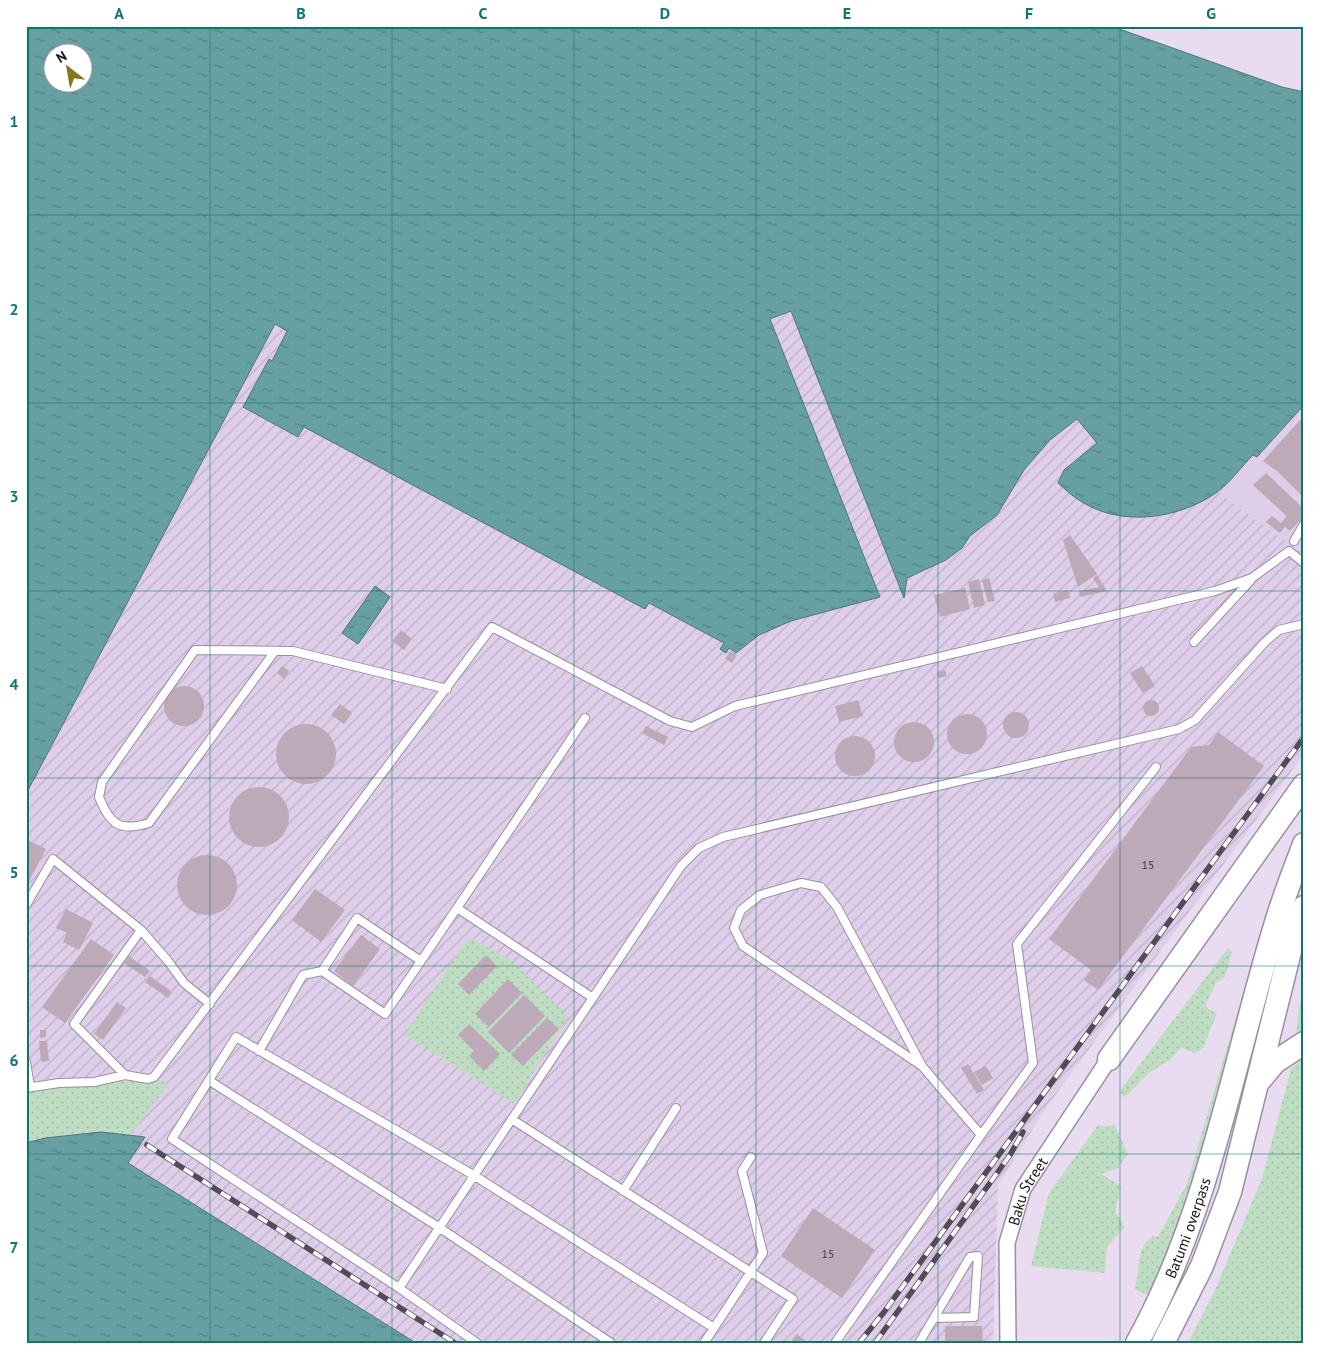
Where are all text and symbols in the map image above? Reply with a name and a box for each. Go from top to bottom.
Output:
text: A [114,3,124,23]
text: B [296,3,306,23]
text: C [479,3,488,23]
text: D [660,3,670,23]
text: E [843,3,851,23]
text: F [1025,3,1033,23]
text: G [1206,3,1216,23]
north arrow [42,42,92,92]
text: N [53,47,70,67]
text: 1 [9,111,19,131]
text: 2 [9,299,19,319]
text: 3 [9,486,19,506]
text: 4 [9,674,19,694]
house number: 15 [1141,857,1155,872]
text: 5 [9,862,19,882]
text: 6 [9,1050,19,1070]
street label: Baku Street [1003,1153,1051,1227]
street label: Batumi overpass [1160,1175,1214,1281]
text: 7 [9,1237,19,1257]
house number: 15 [821,1246,835,1261]

